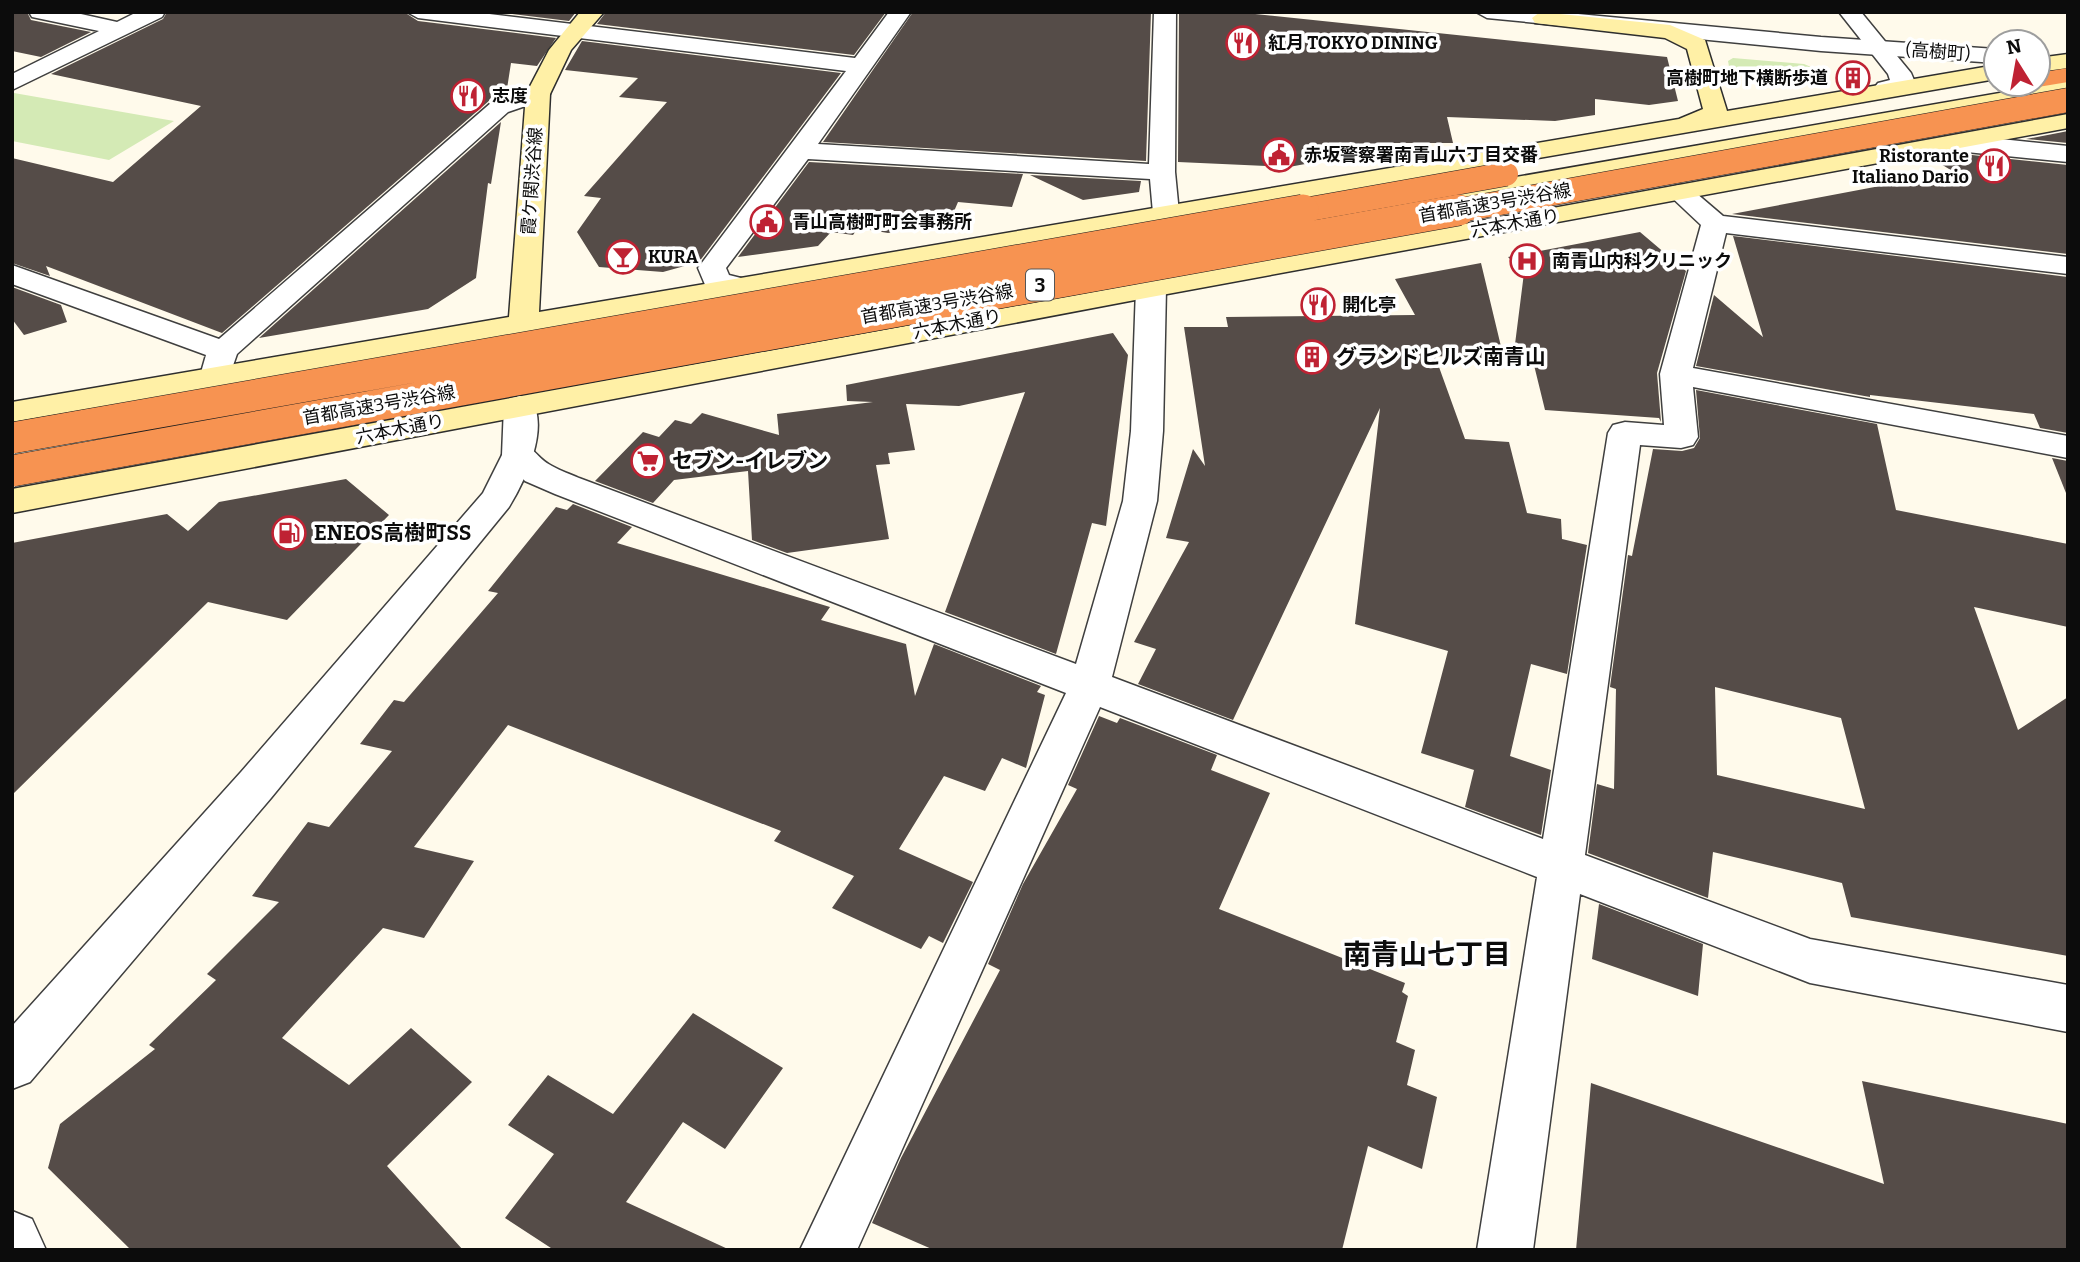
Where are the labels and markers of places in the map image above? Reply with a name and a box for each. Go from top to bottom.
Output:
restaurant icon: 紅月 TOKYO DINING [1224,24,1262,62]
place label: 紅月 TOKYO DINING [1268,32,1438,54]
building icon: 高樹町地下横断歩道 [1834,59,1872,97]
place label: 高樹町地下横断歩道 [1666,67,1828,89]
restaurant icon: 志度 [449,77,487,115]
place label: 志度 [492,85,528,107]
public building icon: 赤坂警察署南青山六丁目交番 [1260,136,1298,174]
place label: 赤坂警察署南青山六丁目交番 [1304,144,1538,166]
place label: Ristorante Italiano Dario [1852,145,1969,188]
restaurant icon: Ristorante Italiano Dario [1975,147,2013,185]
public building icon: 青山高樹町町会事務所 [748,203,786,241]
place label: 青山高樹町町会事務所 [792,211,972,233]
bar icon: KURA [604,238,642,276]
hospital icon: 南青山内科クリニック [1508,242,1546,280]
place label: KURA [648,246,698,268]
place label: 南青山内科クリニック [1552,250,1732,272]
restaurant icon: 開化亭 [1299,286,1337,324]
place label: 開化亭 [1342,294,1396,316]
building icon: グランドヒルズ南青山 [1293,338,1331,376]
place label: グランドヒルズ南青山 [1336,344,1546,370]
supermarket icon: セブン-イレブン [629,442,667,480]
place label: セブン-イレブン [672,448,828,474]
fuel station icon: ENEOS高樹町SS [270,514,308,552]
place label: ENEOS高樹町SS [314,520,471,546]

